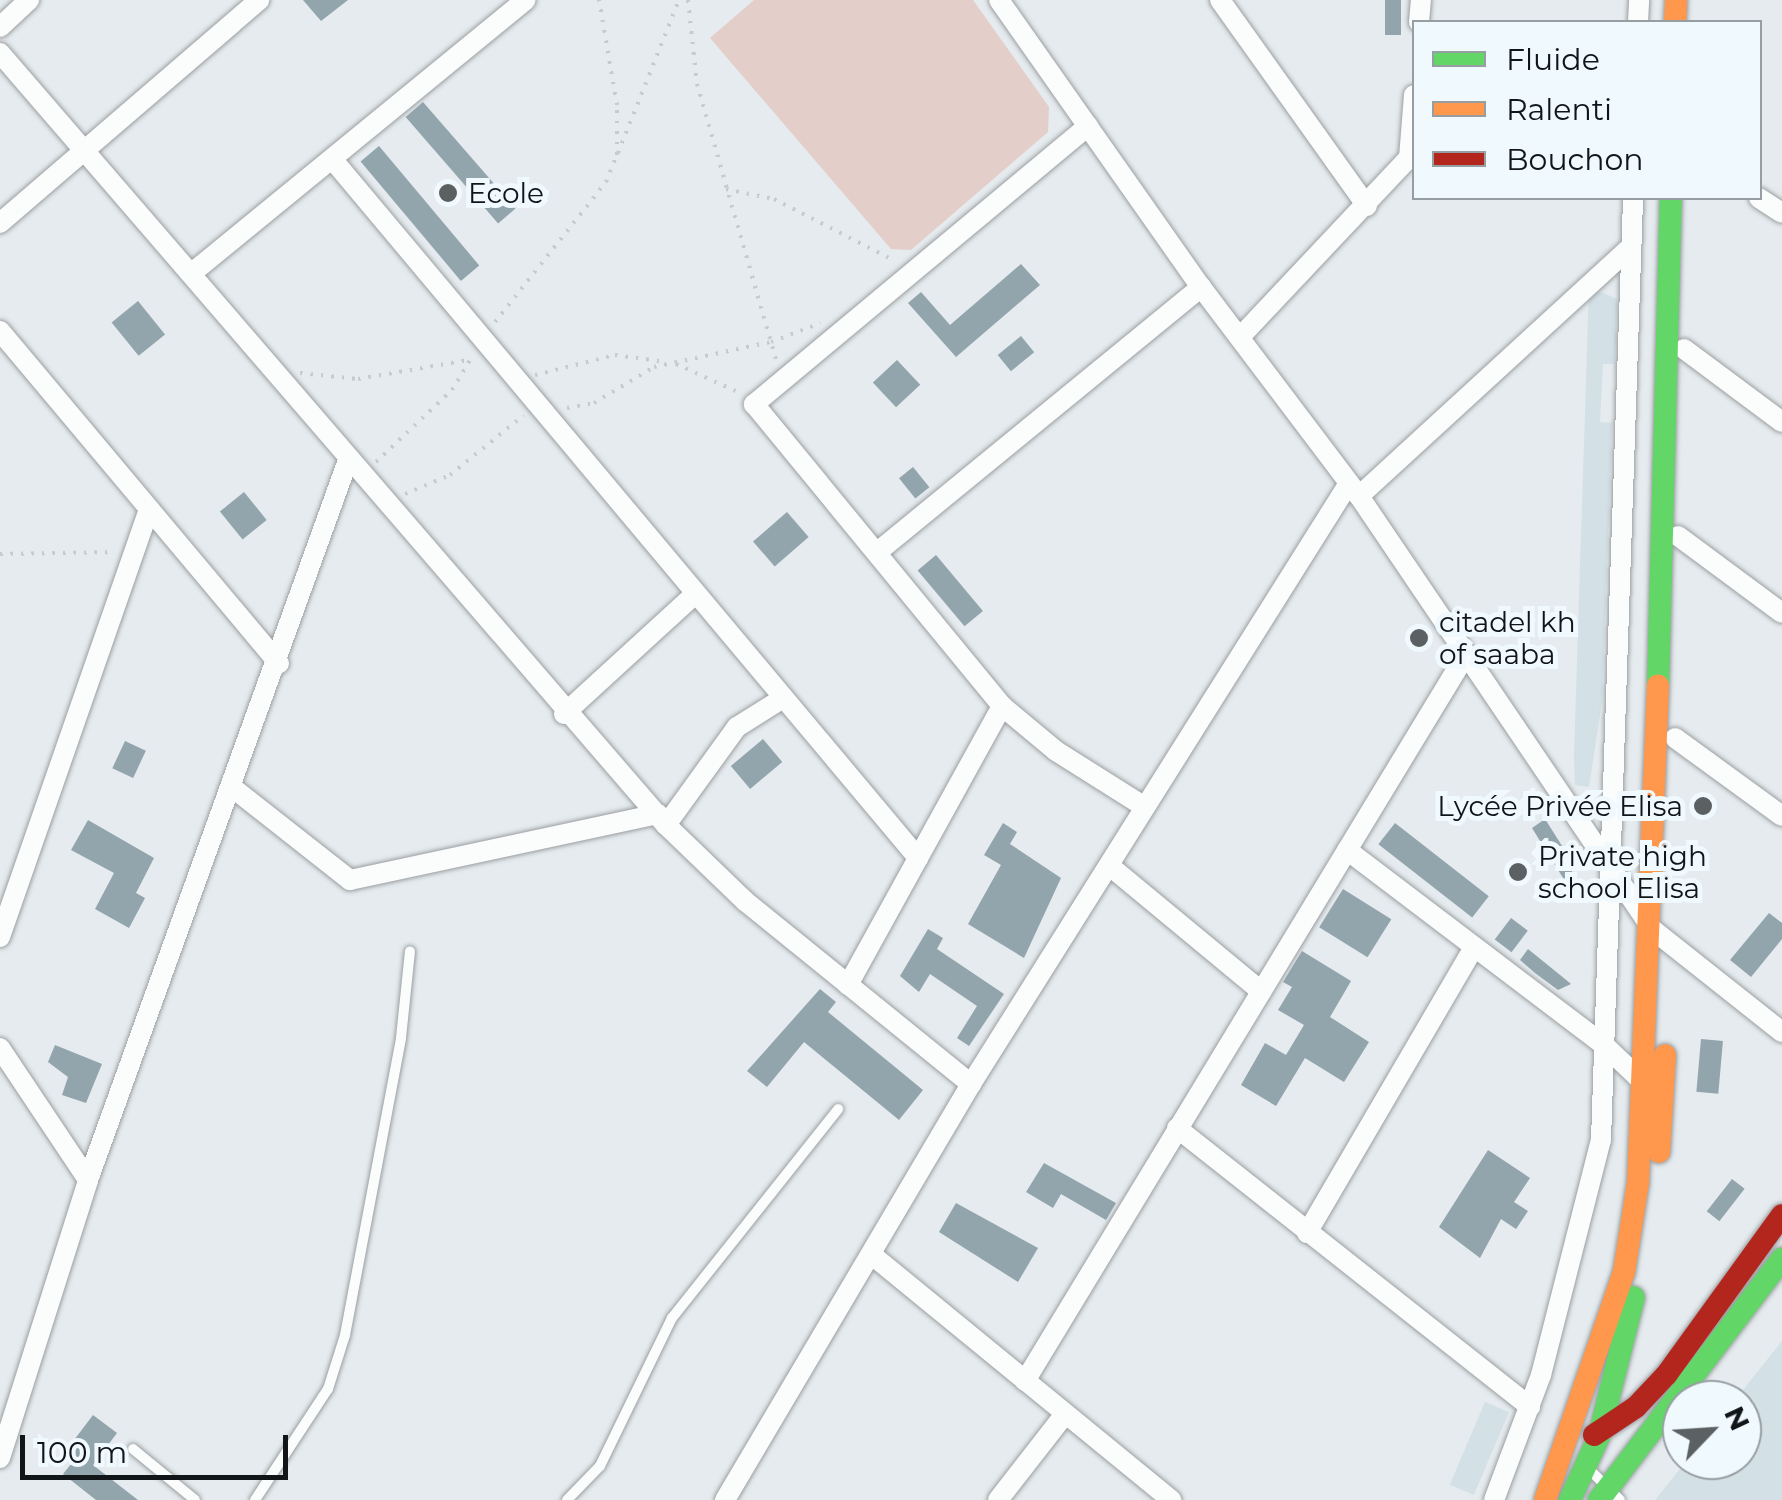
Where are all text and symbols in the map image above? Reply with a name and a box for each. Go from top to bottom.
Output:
legend [1412,20,1762,200]
text: Fluide [1506,41,1600,78]
text: Ralenti [1506,91,1612,128]
text: Bouchon [1506,141,1644,178]
place label: Ecole [468,176,544,210]
marker: Ecole [437,182,459,204]
place label: citadel kh of saaba [1439,605,1576,671]
marker: citadel kh of saaba [1408,627,1430,649]
place label: Lycée Privée Elisa [1437,789,1683,823]
marker: Lycée Privée Elisa [1692,795,1714,817]
place label: Private high school Elisa [1538,839,1707,905]
marker: Private high school Elisa [1507,861,1529,883]
north arrow [1662,1380,1762,1480]
text: N [1717,1401,1758,1436]
scale bar [25,1415,292,1477]
text: 100 m [37,1434,127,1471]

